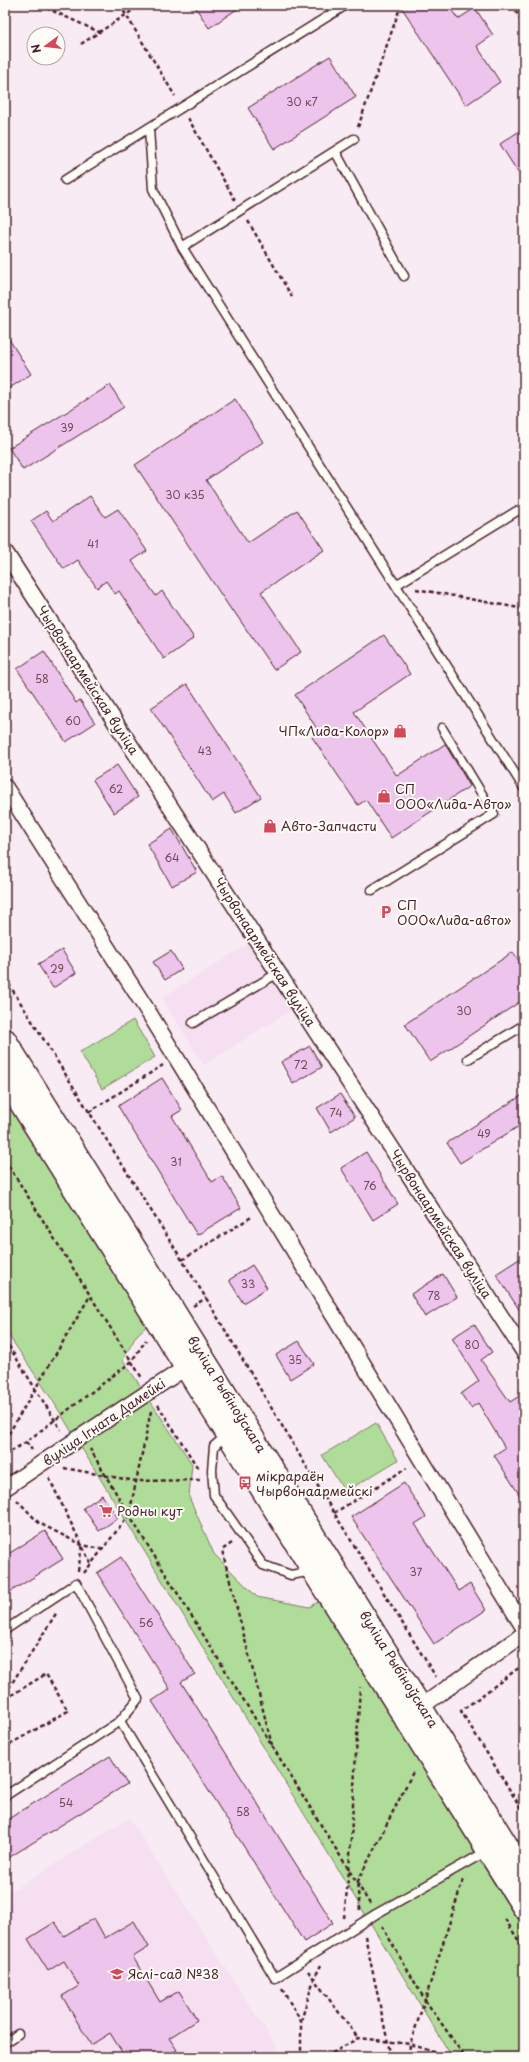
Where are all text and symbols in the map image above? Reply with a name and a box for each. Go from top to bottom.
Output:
north arrow [26,26,66,66]
text: N [26,42,45,55]
house number: 30 к7 [286,93,318,110]
house number: 39 [60,419,74,436]
house number: 30 к35 [165,486,205,503]
house number: 41 [87,535,99,552]
street label: Чырвонаармейская вуліца [33,601,144,758]
house number: 58 [35,670,49,687]
house number: 60 [65,712,81,729]
place label: ЧП«Лида-Колор» [279,721,389,740]
shop icon: ЧП«Лида-Колор» [392,723,408,739]
house number: 43 [198,742,212,759]
place label: СП ООО«Лида-Авто» [395,779,512,813]
house number: 62 [109,780,123,797]
shop icon: СП ООО«Лида-Авто» [376,788,392,804]
place label: Авто-Запчасти [281,816,377,835]
shop icon: Авто-Запчасти [262,818,278,834]
house number: 64 [165,849,179,866]
street label: Чырвонаармейская вуліца [210,873,321,1030]
place label: СП ООО«Лида-авто» [397,895,511,929]
parking icon: СП ООО«Лида-авто» [378,904,394,920]
house number: 29 [50,960,64,977]
house number: 30 [456,1002,472,1019]
house number: 72 [294,1056,308,1073]
house number: 74 [329,1104,343,1121]
house number: 49 [477,1125,491,1142]
street label: Чырвонаармейская вуліца [386,1145,497,1302]
house number: 31 [170,1153,182,1170]
house number: 76 [363,1177,377,1194]
house number: 33 [241,1275,255,1292]
house number: 78 [428,1287,441,1304]
street label: вуліца Рыбіноўскага [184,1332,272,1457]
house number: 80 [465,1336,479,1353]
house number: 35 [288,1351,302,1368]
street label: вуліца Ігната Дамейкі [39,1373,169,1470]
place label: мікрараён Чырвонаармейскі [256,1466,373,1500]
bus stop icon: мікрараён Чырвонаармейскі [237,1475,253,1491]
place label: Родны кут [117,1501,183,1520]
supermarket icon: Родны кут [98,1503,114,1519]
house number: 37 [410,1563,423,1580]
street label: вуліца Рыбіноўскага [356,1607,444,1732]
house number: 56 [139,1614,154,1631]
house number: 54 [59,1794,73,1811]
house number: 58 [236,1803,250,1820]
place label: Яслі-сад №38 [128,1964,219,1983]
school or university icon: Яслі-сад №38 [109,1966,125,1982]

